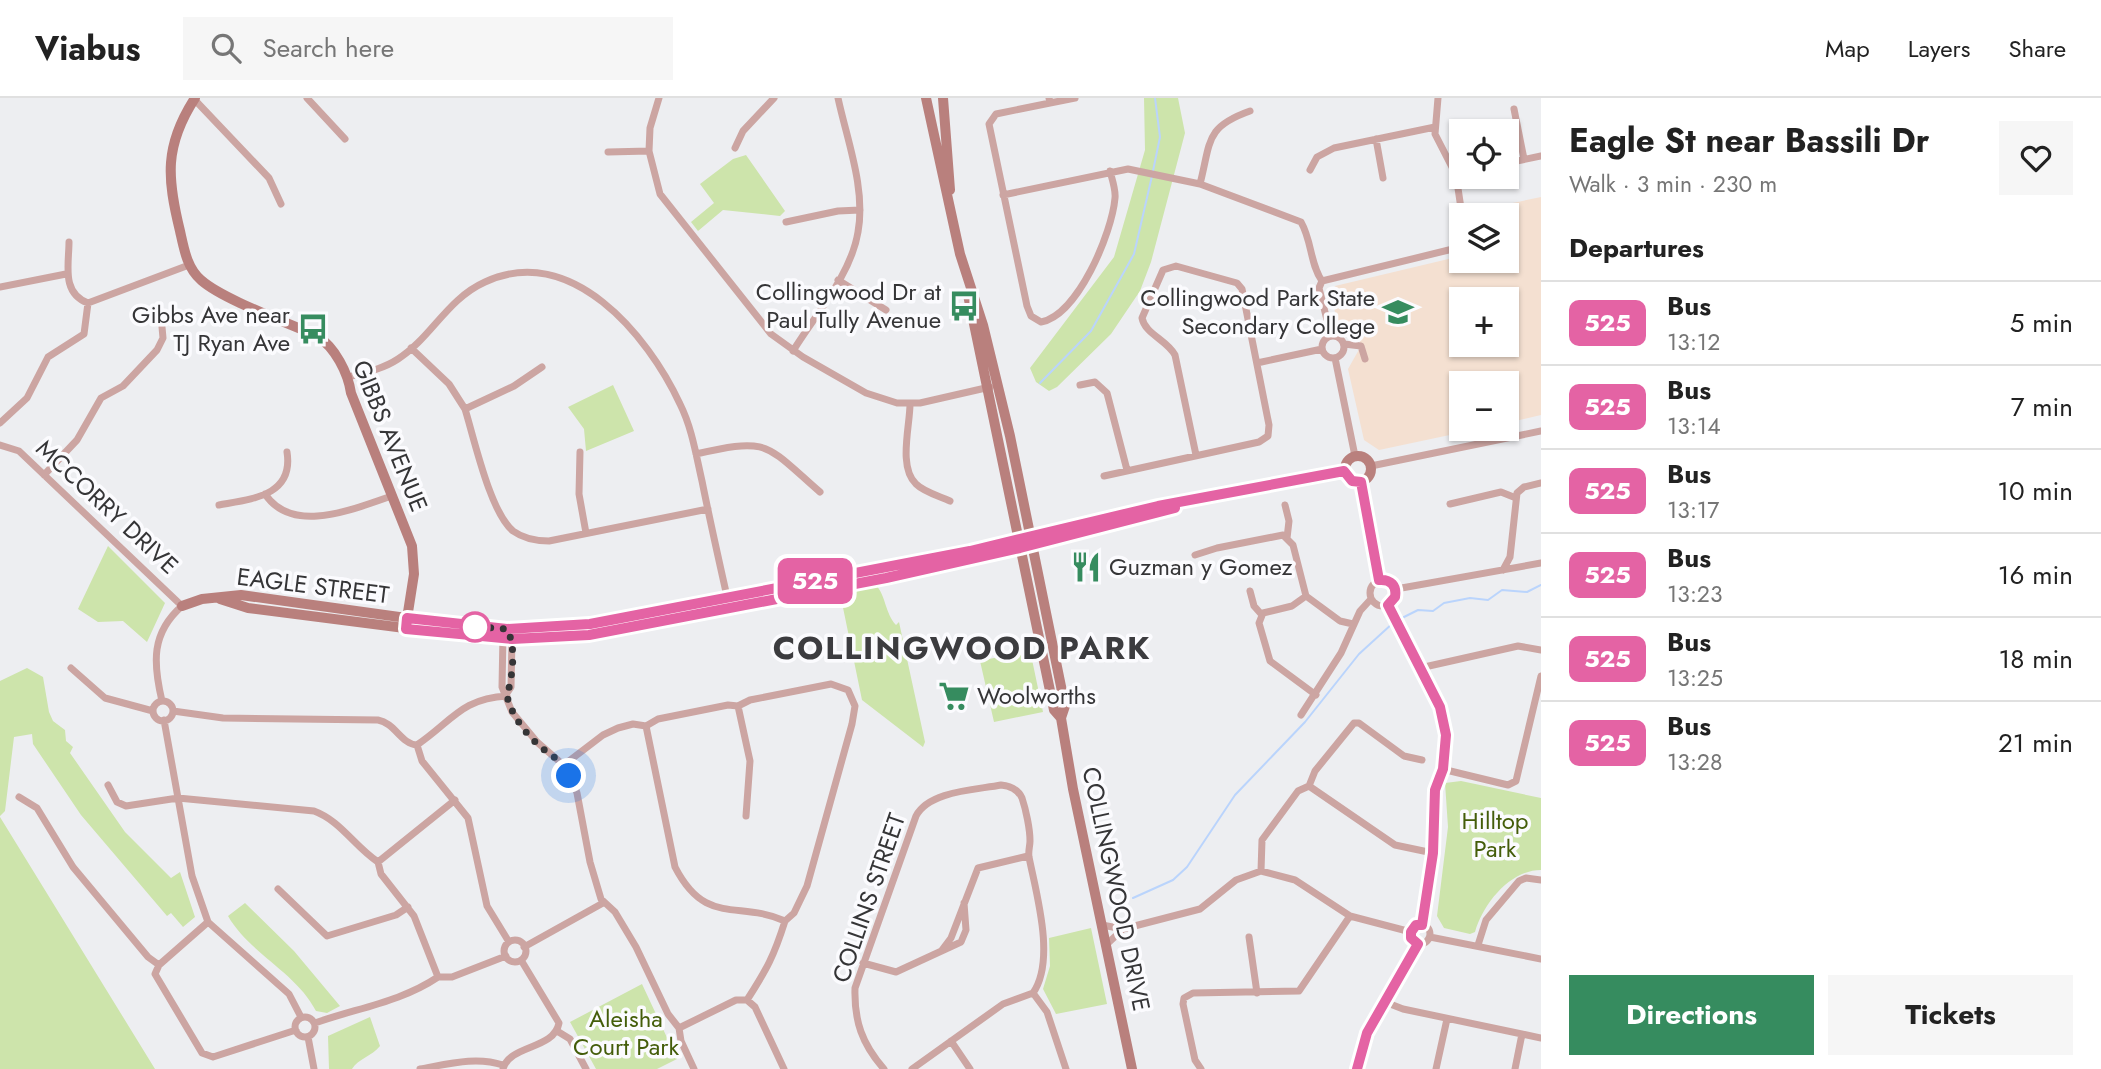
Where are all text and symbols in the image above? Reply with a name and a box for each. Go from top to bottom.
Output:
search box [183,17,673,80]
text: Viabus [35,25,141,72]
icon: search [207,29,245,67]
text: Search here [263,29,394,67]
text: Map [1825,31,1870,66]
text: Layers [1908,31,1970,66]
text: Share [2008,31,2066,66]
text: Eagle St near Bassili Dr [1569,117,1929,164]
map controls [1449,119,1519,441]
button: locate [1449,119,1519,189]
button: heart [1999,121,2073,195]
text: Walk · 3 min · 230 m [1569,167,1777,201]
button: layers [1449,203,1519,273]
text: Departures [1569,229,1704,267]
place label: Collingwood Dr at Paul Tully Avenue [756,274,941,337]
place label: Collingwood Park State Secondary College [1140,280,1375,343]
button: + [1449,287,1519,357]
text: Bus [1667,287,1711,325]
bus stop icon: Collingwood Dr at Paul Tully Avenue [947,289,981,323]
school or university icon: Collingwood Park State Secondary College [1381,295,1415,329]
place label: Gibbs Ave near TJ Ryan Ave [132,297,291,360]
text: 5 min [2010,304,2073,342]
text: 525 [1584,305,1631,340]
bus stop icon: Gibbs Ave near TJ Ryan Ave [296,312,330,346]
text: 13:12 [1667,325,1720,359]
street label: GIBBS AVENUE [344,355,437,517]
button: − [1449,371,1519,441]
text: Bus [1667,371,1711,409]
text: 7 min [2011,388,2073,426]
text: 525 [1584,389,1631,424]
text: 13:14 [1667,409,1721,443]
street label: MCCORRY DRIVE [28,431,186,582]
text: Bus [1667,455,1711,493]
text: 10 min [1997,472,2073,510]
text: 525 [1584,473,1631,508]
text: 13:17 [1667,493,1719,527]
text: Bus [1667,539,1711,577]
place label: Guzman y Gomez [1109,549,1293,584]
restaurant icon: Guzman y Gomez [1069,550,1103,584]
text: 16 min [1998,556,2073,594]
text: 525 [1584,557,1631,592]
line badge: 525 [775,558,855,604]
street label: EAGLE STREET [235,559,391,612]
text: 525 [792,563,838,598]
text: 13:23 [1667,577,1722,611]
unlabelled marker [460,612,490,642]
text: Bus [1667,623,1711,661]
district label: COLLINGWOOD PARK [773,625,1151,671]
text: 18 min [1999,640,2073,678]
text: 525 [1584,641,1631,676]
text: 13:25 [1667,661,1723,695]
place label: Woolworths [977,678,1096,713]
supermarket icon: Woolworths [937,679,971,713]
text: Bus [1667,707,1711,745]
text: 21 min [1998,724,2073,762]
text: 525 [1584,725,1631,760]
text: 13:28 [1667,745,1722,779]
your location [551,758,586,793]
street label: COLLINGWOOD DRIVE [1073,764,1159,1014]
park label: Hilltop Park [1462,803,1528,866]
street label: COLLINS STREET [823,808,914,987]
button: Directions [1569,975,1814,1055]
button: Tickets [1828,975,2073,1055]
park label: Aleisha Court Park [573,1001,679,1064]

